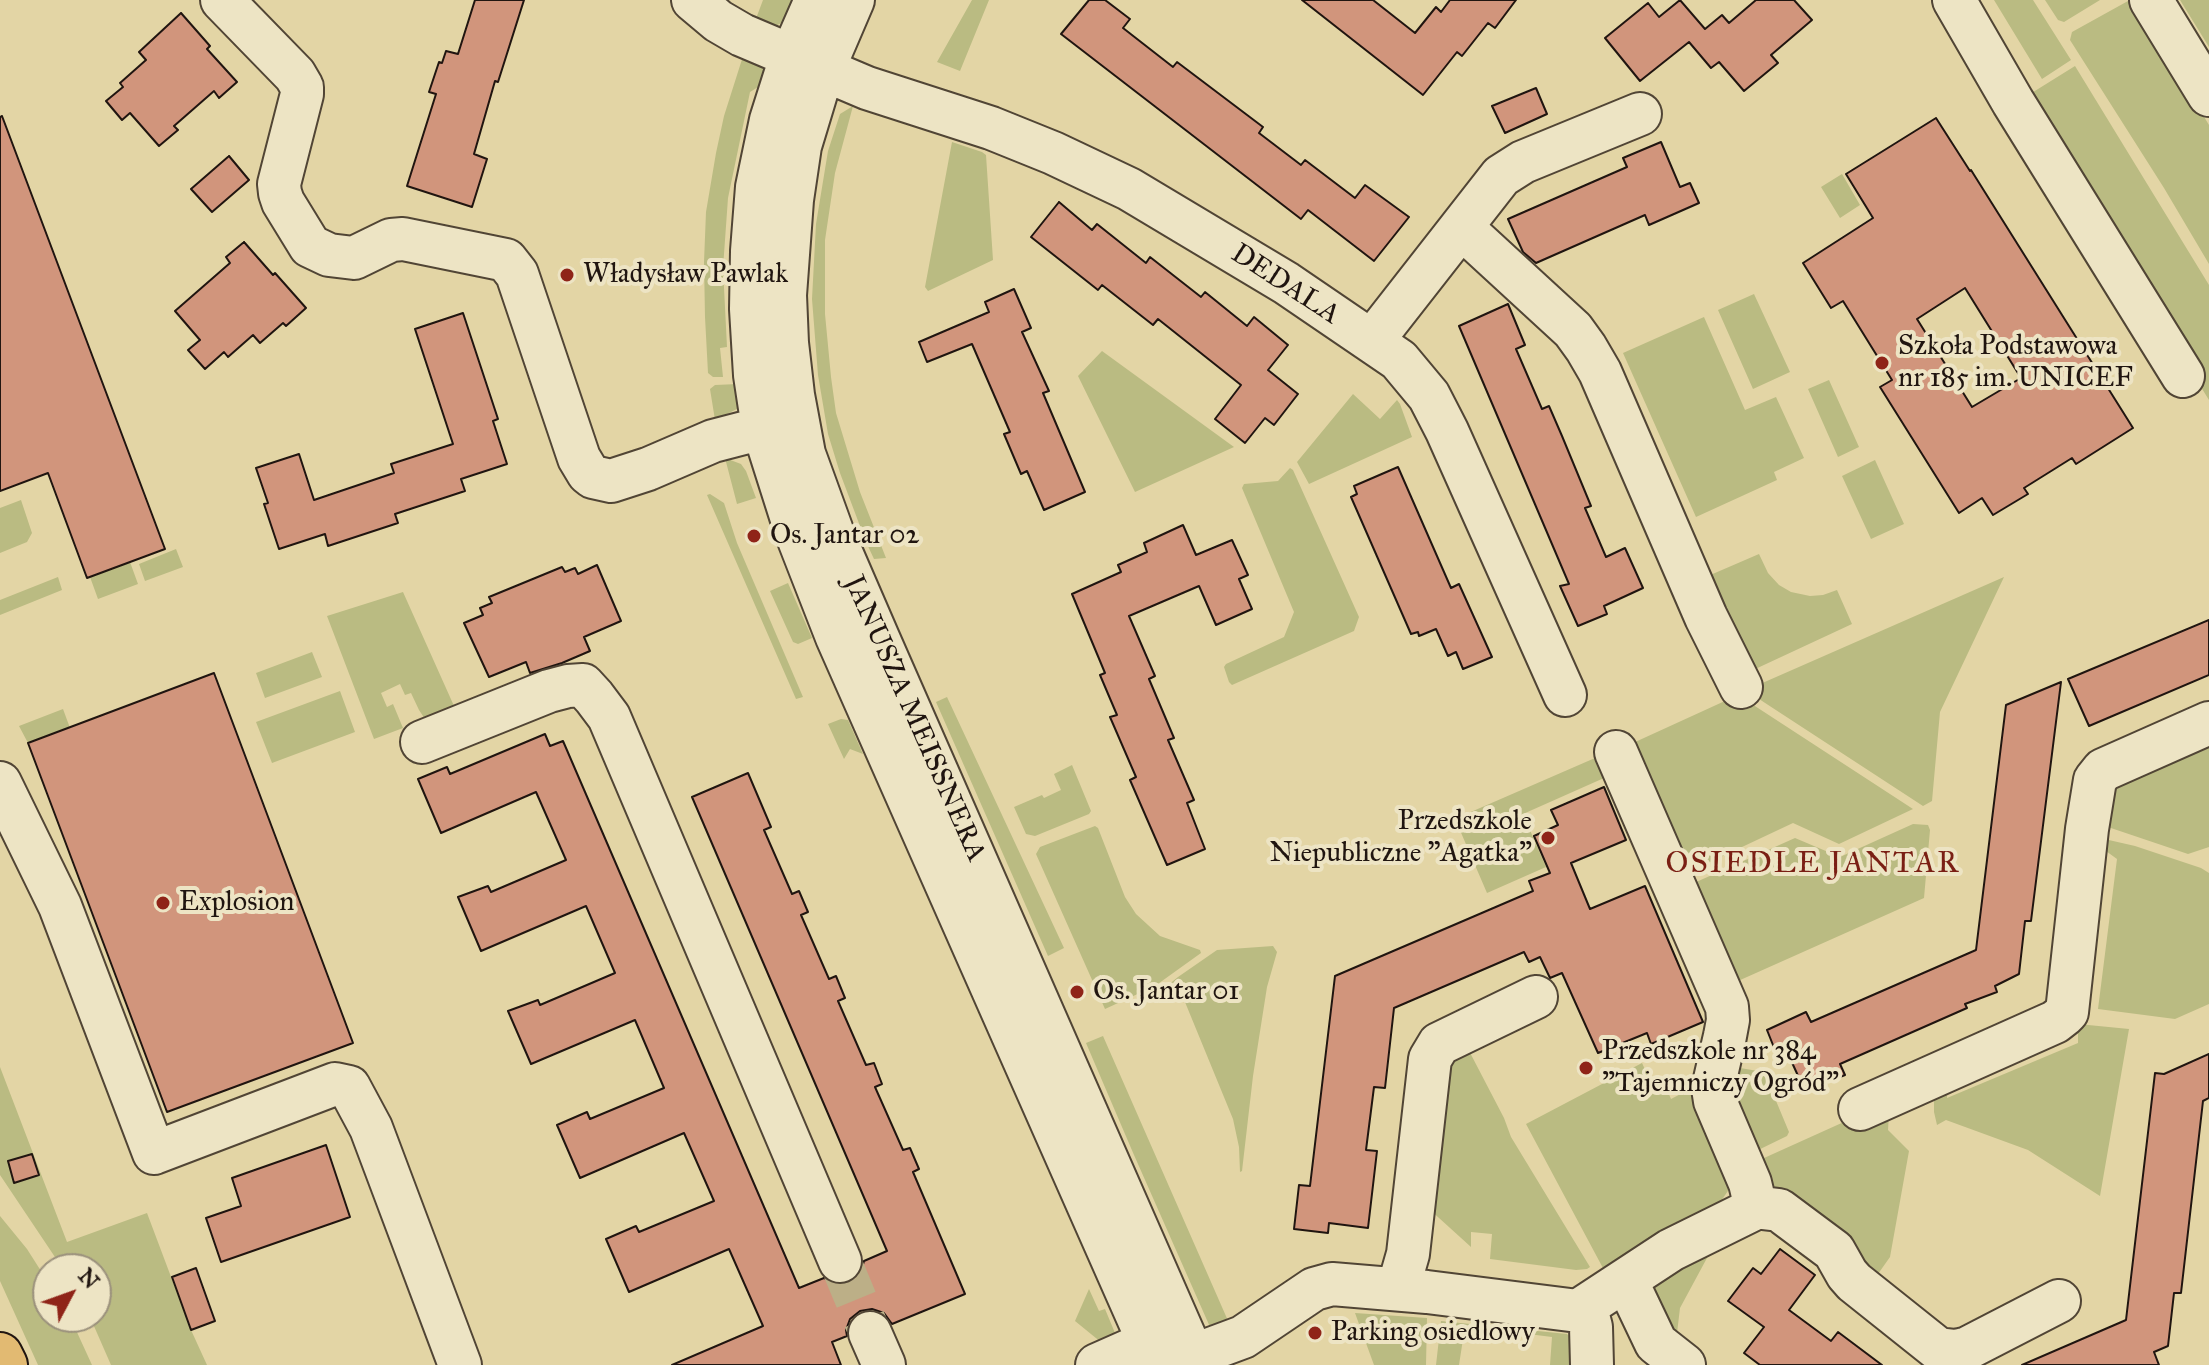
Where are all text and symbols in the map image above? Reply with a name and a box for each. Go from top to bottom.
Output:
street label: DEDALA [1224,238,1346,332]
place label: Władysław Pawlak [583,258,788,292]
marker: Władysław Pawlak [558,266,576,284]
place label: Szkoła Podstawowa nr 185 im. UNICEF [1898,330,2133,396]
marker: Szkoła Podstawowa nr 185 im. UNICEF [1873,354,1891,372]
place label: Os. Jantar 02 [770,519,919,553]
marker: Os. Jantar 02 [745,527,763,545]
street label: JANUSZA MEISSNERA [836,571,992,867]
place label: Przedszkole Niepubliczne "Agatka" [1269,805,1532,871]
marker: Przedszkole Niepubliczne "Agatka" [1539,829,1557,847]
district label: OSIEDLE JANTAR [1666,847,1960,883]
place label: Explosion [179,886,294,920]
marker: Explosion [154,894,172,912]
place label: Os. Jantar 01 [1093,975,1239,1009]
marker: Os. Jantar 01 [1068,983,1086,1001]
place label: Przedszkole nr 384 "Tajemniczy Ogród" [1602,1035,1839,1101]
marker: Przedszkole nr 384 "Tajemniczy Ogród" [1577,1059,1595,1077]
north arrow [32,1253,112,1333]
text: N [73,1262,105,1294]
place label: Parking osiedlowy [1331,1316,1535,1350]
marker: Parking osiedlowy [1306,1324,1324,1342]

